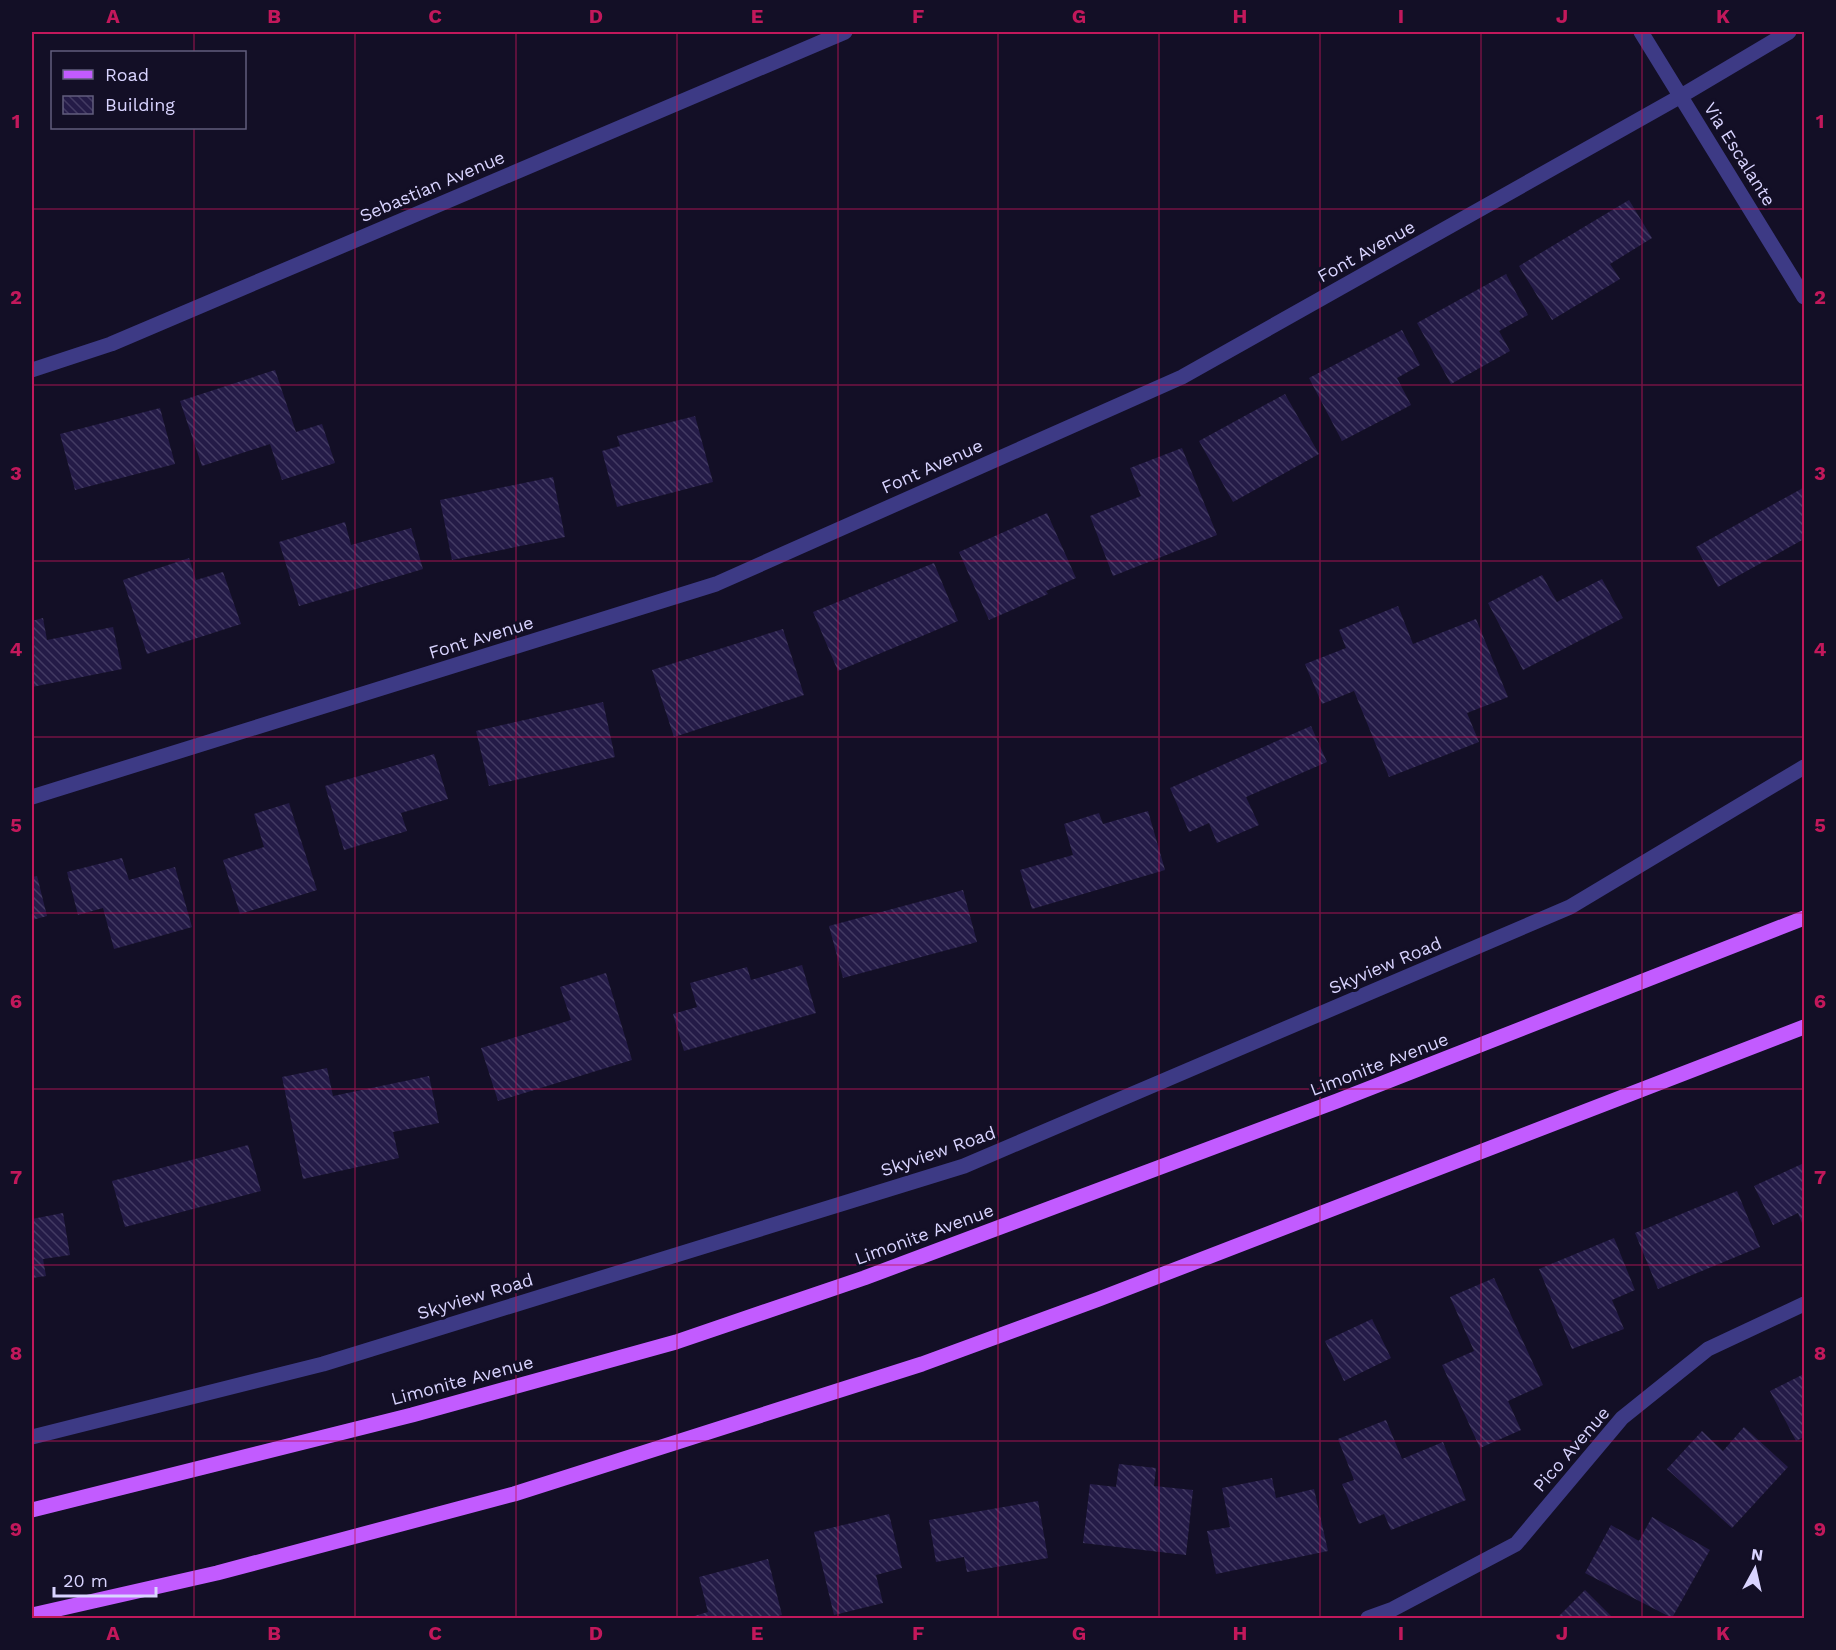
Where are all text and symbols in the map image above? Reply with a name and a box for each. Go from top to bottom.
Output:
text: A [106,4,120,28]
text: B [267,4,281,28]
text: C [428,4,442,28]
text: D [589,4,603,28]
text: E [751,4,763,28]
text: F [912,4,924,28]
text: G [1072,4,1086,28]
text: H [1233,4,1247,28]
text: I [1398,4,1404,28]
text: J [1556,4,1568,28]
text: K [1716,4,1730,28]
legend [51,51,246,129]
text: Road [105,64,149,85]
text: Building [105,94,175,115]
street label: Via Escalante [1700,98,1780,210]
text: 1 [12,109,20,133]
text: 1 [1816,109,1824,133]
street label: Sebastian Avenue [356,146,508,226]
street label: Font Avenue [1313,216,1419,286]
text: 2 [10,285,22,309]
text: 2 [1814,285,1826,309]
street label: Font Avenue [878,434,986,498]
text: 3 [10,461,22,485]
text: 3 [1814,461,1826,485]
street label: Font Avenue [426,611,536,663]
text: 4 [10,637,23,661]
text: 4 [1814,637,1827,661]
text: 5 [10,813,22,837]
text: 5 [1814,813,1826,837]
street label: Skyview Road [1326,932,1444,998]
text: 6 [10,989,22,1013]
text: 6 [1814,989,1826,1013]
street label: Limonite Avenue [1307,1028,1451,1100]
street label: Skyview Road [878,1122,998,1180]
text: 7 [10,1165,22,1189]
text: 7 [1814,1165,1826,1189]
street label: Limonite Avenue [852,1199,996,1269]
street label: Skyview Road [415,1268,535,1324]
text: 8 [10,1341,22,1365]
text: 8 [1814,1341,1826,1365]
street label: Limonite Avenue [389,1351,535,1409]
street label: Pico Avenue [1528,1402,1614,1496]
text: 9 [10,1517,22,1541]
text: 9 [1814,1517,1826,1541]
north arrow [1725,1539,1785,1599]
text: N [1750,1544,1764,1565]
scale bar [54,1560,156,1598]
text: 20 m [63,1570,108,1591]
text: A [106,1621,120,1645]
text: B [267,1621,281,1645]
text: C [428,1621,442,1645]
text: D [589,1621,603,1645]
text: E [751,1621,763,1645]
text: F [912,1621,924,1645]
text: G [1072,1621,1086,1645]
text: H [1233,1621,1247,1645]
text: I [1398,1621,1404,1645]
text: J [1556,1621,1568,1645]
text: K [1716,1621,1730,1645]

